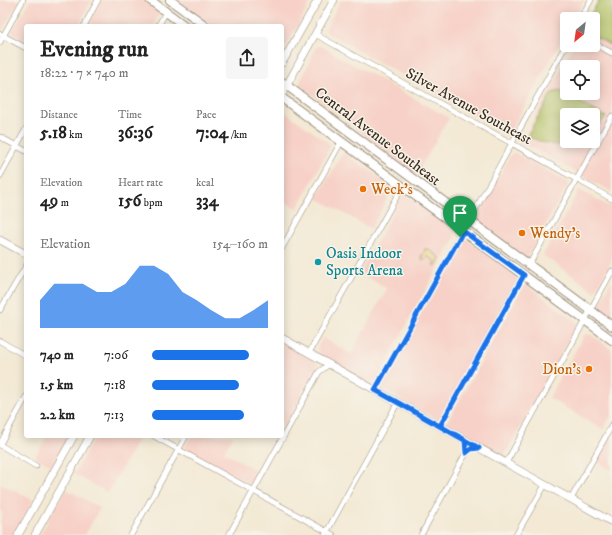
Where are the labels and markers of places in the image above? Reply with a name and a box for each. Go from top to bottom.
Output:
place label: Weck's [370,180,413,199]
marker: Weck's [358,184,368,194]
pin [443,196,477,237]
place label: Wendy's [529,224,580,243]
marker: Wendy's [517,228,527,238]
place label: Oasis Indoor Sports Arena [326,244,403,280]
marker: Oasis Indoor Sports Arena [313,257,323,267]
place label: Dion's [542,360,581,379]
marker: Dion's [584,364,594,374]

